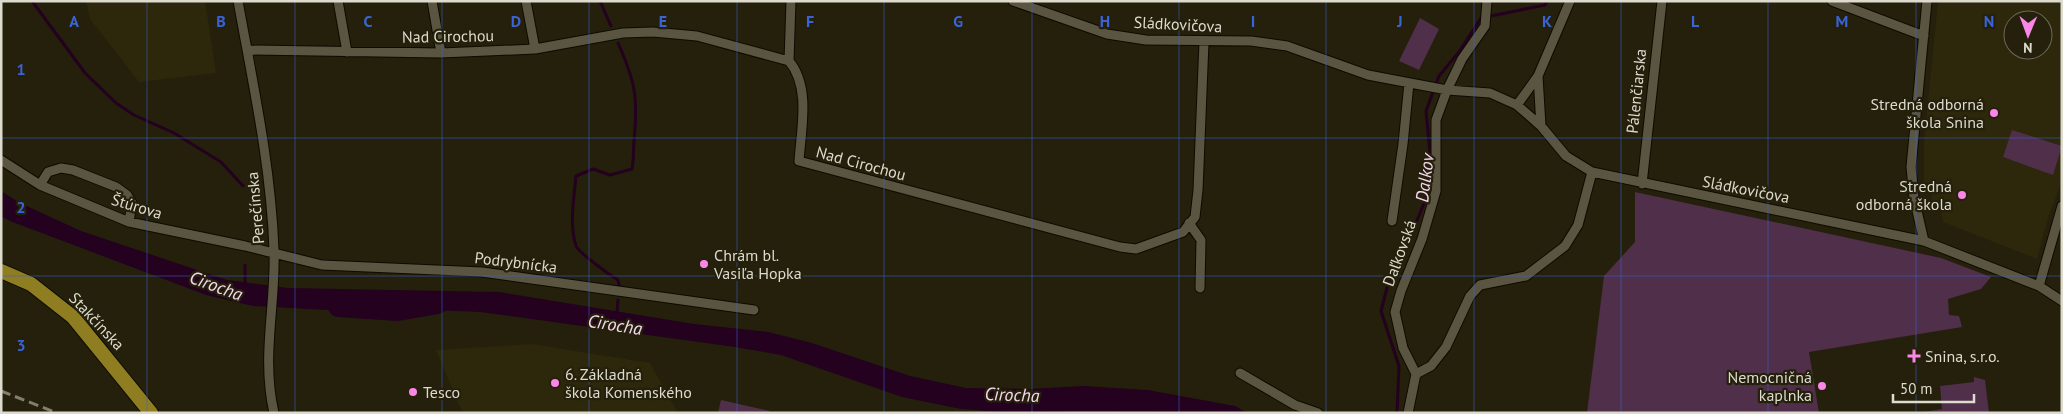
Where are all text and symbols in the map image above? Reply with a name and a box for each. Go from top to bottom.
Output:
north arrow [2003,10,2053,60]
text: A [69,11,79,31]
text: B [216,11,226,31]
text: C [364,11,373,31]
text: D [511,11,521,31]
text: E [659,11,667,31]
text: F [806,11,814,31]
text: G [953,11,963,31]
text: H [1100,11,1110,31]
text: I [1251,11,1255,31]
text: J [1396,11,1403,31]
text: K [1542,11,1552,31]
text: L [1691,11,1700,31]
text: M [1836,11,1848,31]
text: N [1984,11,1994,31]
street label: Sládkovičova [1133,12,1223,36]
street label: Nad Cirochou [402,25,494,47]
text: N [2023,39,2033,57]
street label: Pálenčiarska [1622,48,1650,134]
text: 1 [16,59,26,79]
place label: Stredná odborná škola Snina [1870,94,1984,132]
marker: Stredná odborná škola Snina [1988,107,2000,119]
street label: Nad Cirochou [814,141,908,185]
water label: Dalkov [1410,150,1439,204]
street label: Perečínska [242,171,268,245]
street label: Sládkovičova [1701,171,1791,207]
place label: Stredná odborná škola [1856,176,1952,214]
street label: Štúrova [109,189,165,223]
marker: Stredná odborná škola [1956,189,1968,201]
text: 2 [16,197,26,217]
street label: Daľkovská [1378,217,1420,289]
place label: Chrám bl. Vasiľa Hopka [713,245,802,283]
street label: Podrybnícka [474,247,558,277]
marker: Chrám bl. Vasiľa Hopka [698,258,710,270]
water label: Cirocha [187,265,246,306]
street label: Stakčínska [65,288,129,354]
water label: Cirocha [586,309,644,340]
text: 3 [16,335,26,355]
place label: Snina, s.r.o. [1925,346,2000,366]
marker: Snina, s.r.o. [1907,349,1921,363]
place label: 6. Základná škola Komenského [565,364,692,402]
place label: Nemocničná kaplnka [1727,367,1812,405]
scale bar [1893,372,1974,404]
marker: 6. Základná škola Komenského [549,377,561,389]
text: 50 m [1900,379,1933,398]
marker: Nemocničná kaplnka [1816,380,1828,392]
place label: Tesco [423,382,460,402]
water label: Cirocha [984,382,1040,407]
marker: Tesco [407,386,419,398]

